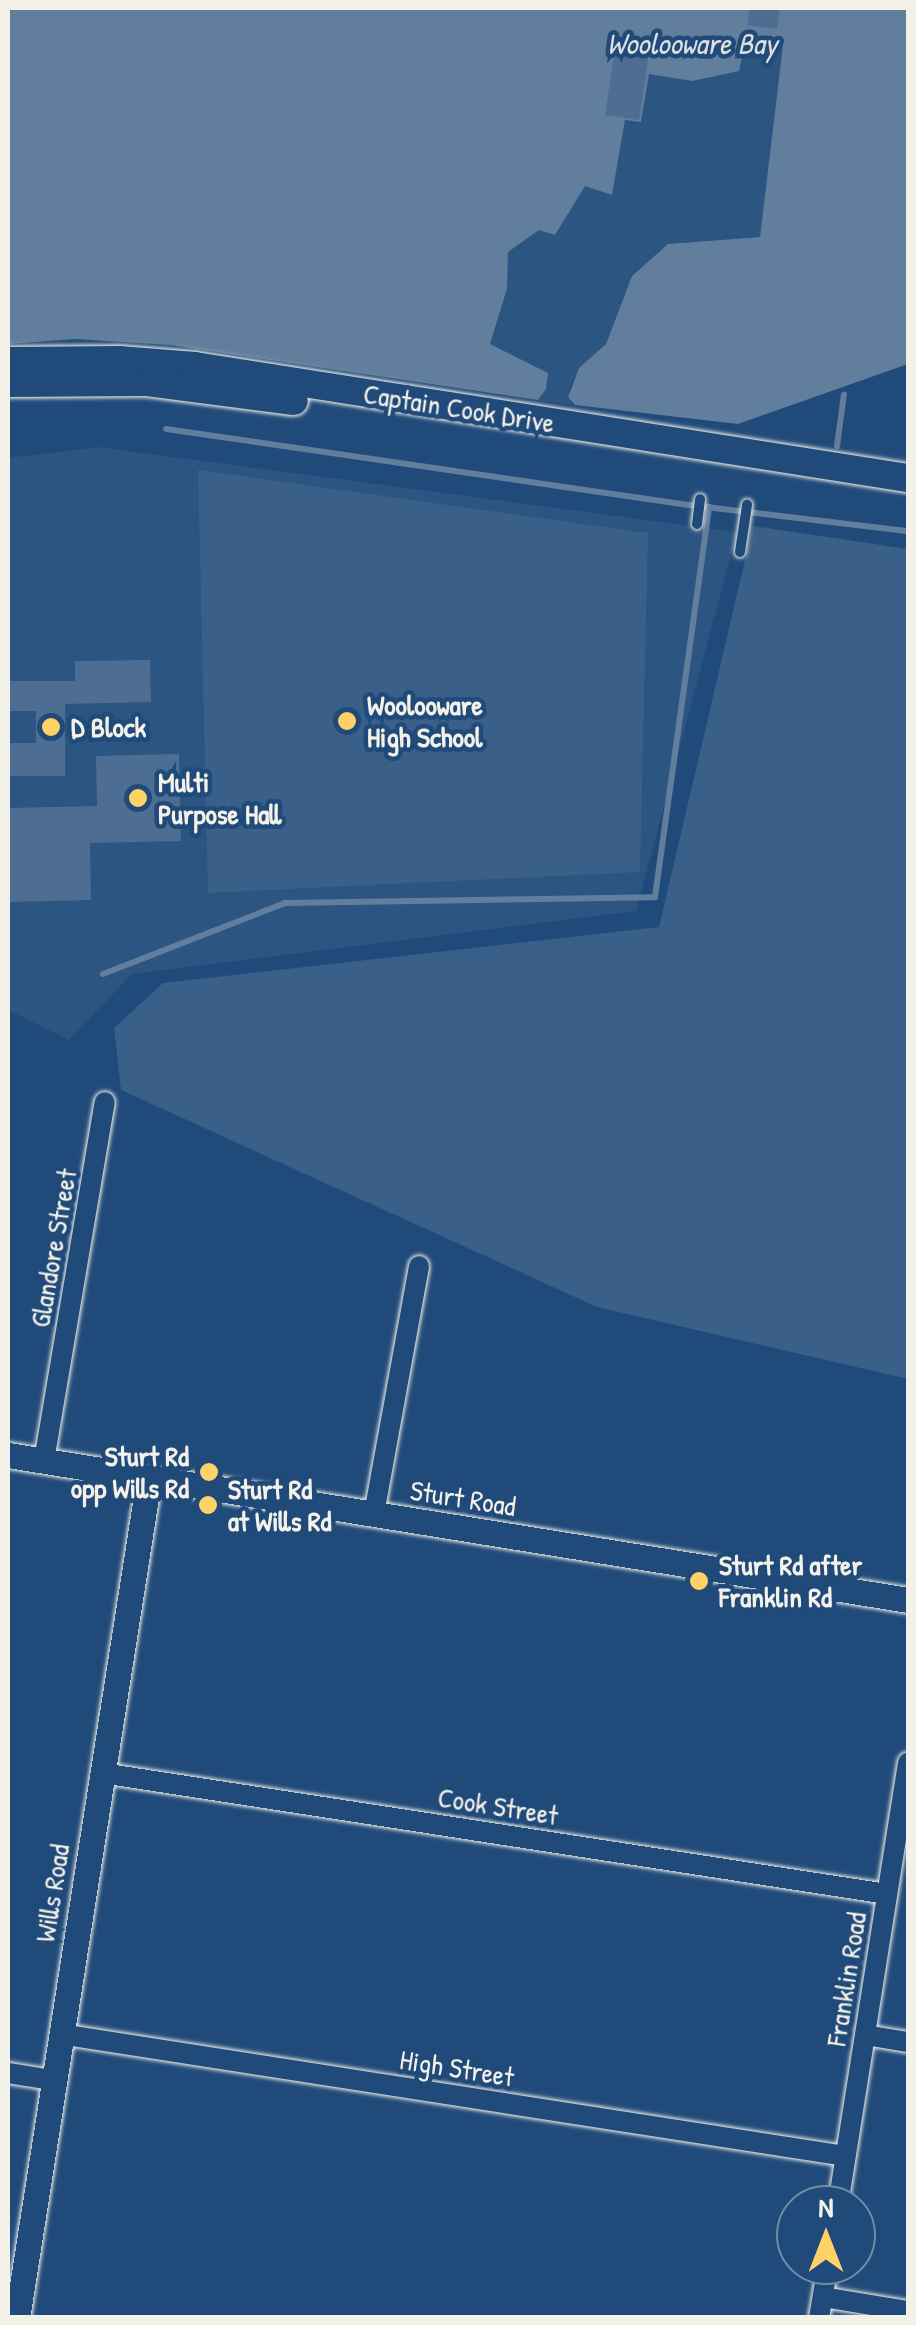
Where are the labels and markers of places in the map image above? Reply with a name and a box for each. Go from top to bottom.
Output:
place label: Woolooware High School [367,688,483,754]
place label: D Block [71,710,146,744]
marker: Woolooware High School [336,710,358,732]
marker: D Block [40,716,62,738]
place label: Multi Purpose Hall [158,765,281,831]
marker: Multi Purpose Hall [127,787,149,809]
place label: Sturt Rd opp Wills Rd [71,1439,189,1505]
marker: Sturt Rd opp Wills Rd [198,1461,220,1483]
place label: Sturt Rd at Wills Rd [228,1472,331,1538]
marker: Sturt Rd at Wills Rd [197,1494,219,1516]
place label: Sturt Rd after Franklin Rd [719,1548,862,1614]
marker: Sturt Rd after Franklin Rd [688,1570,710,1592]

